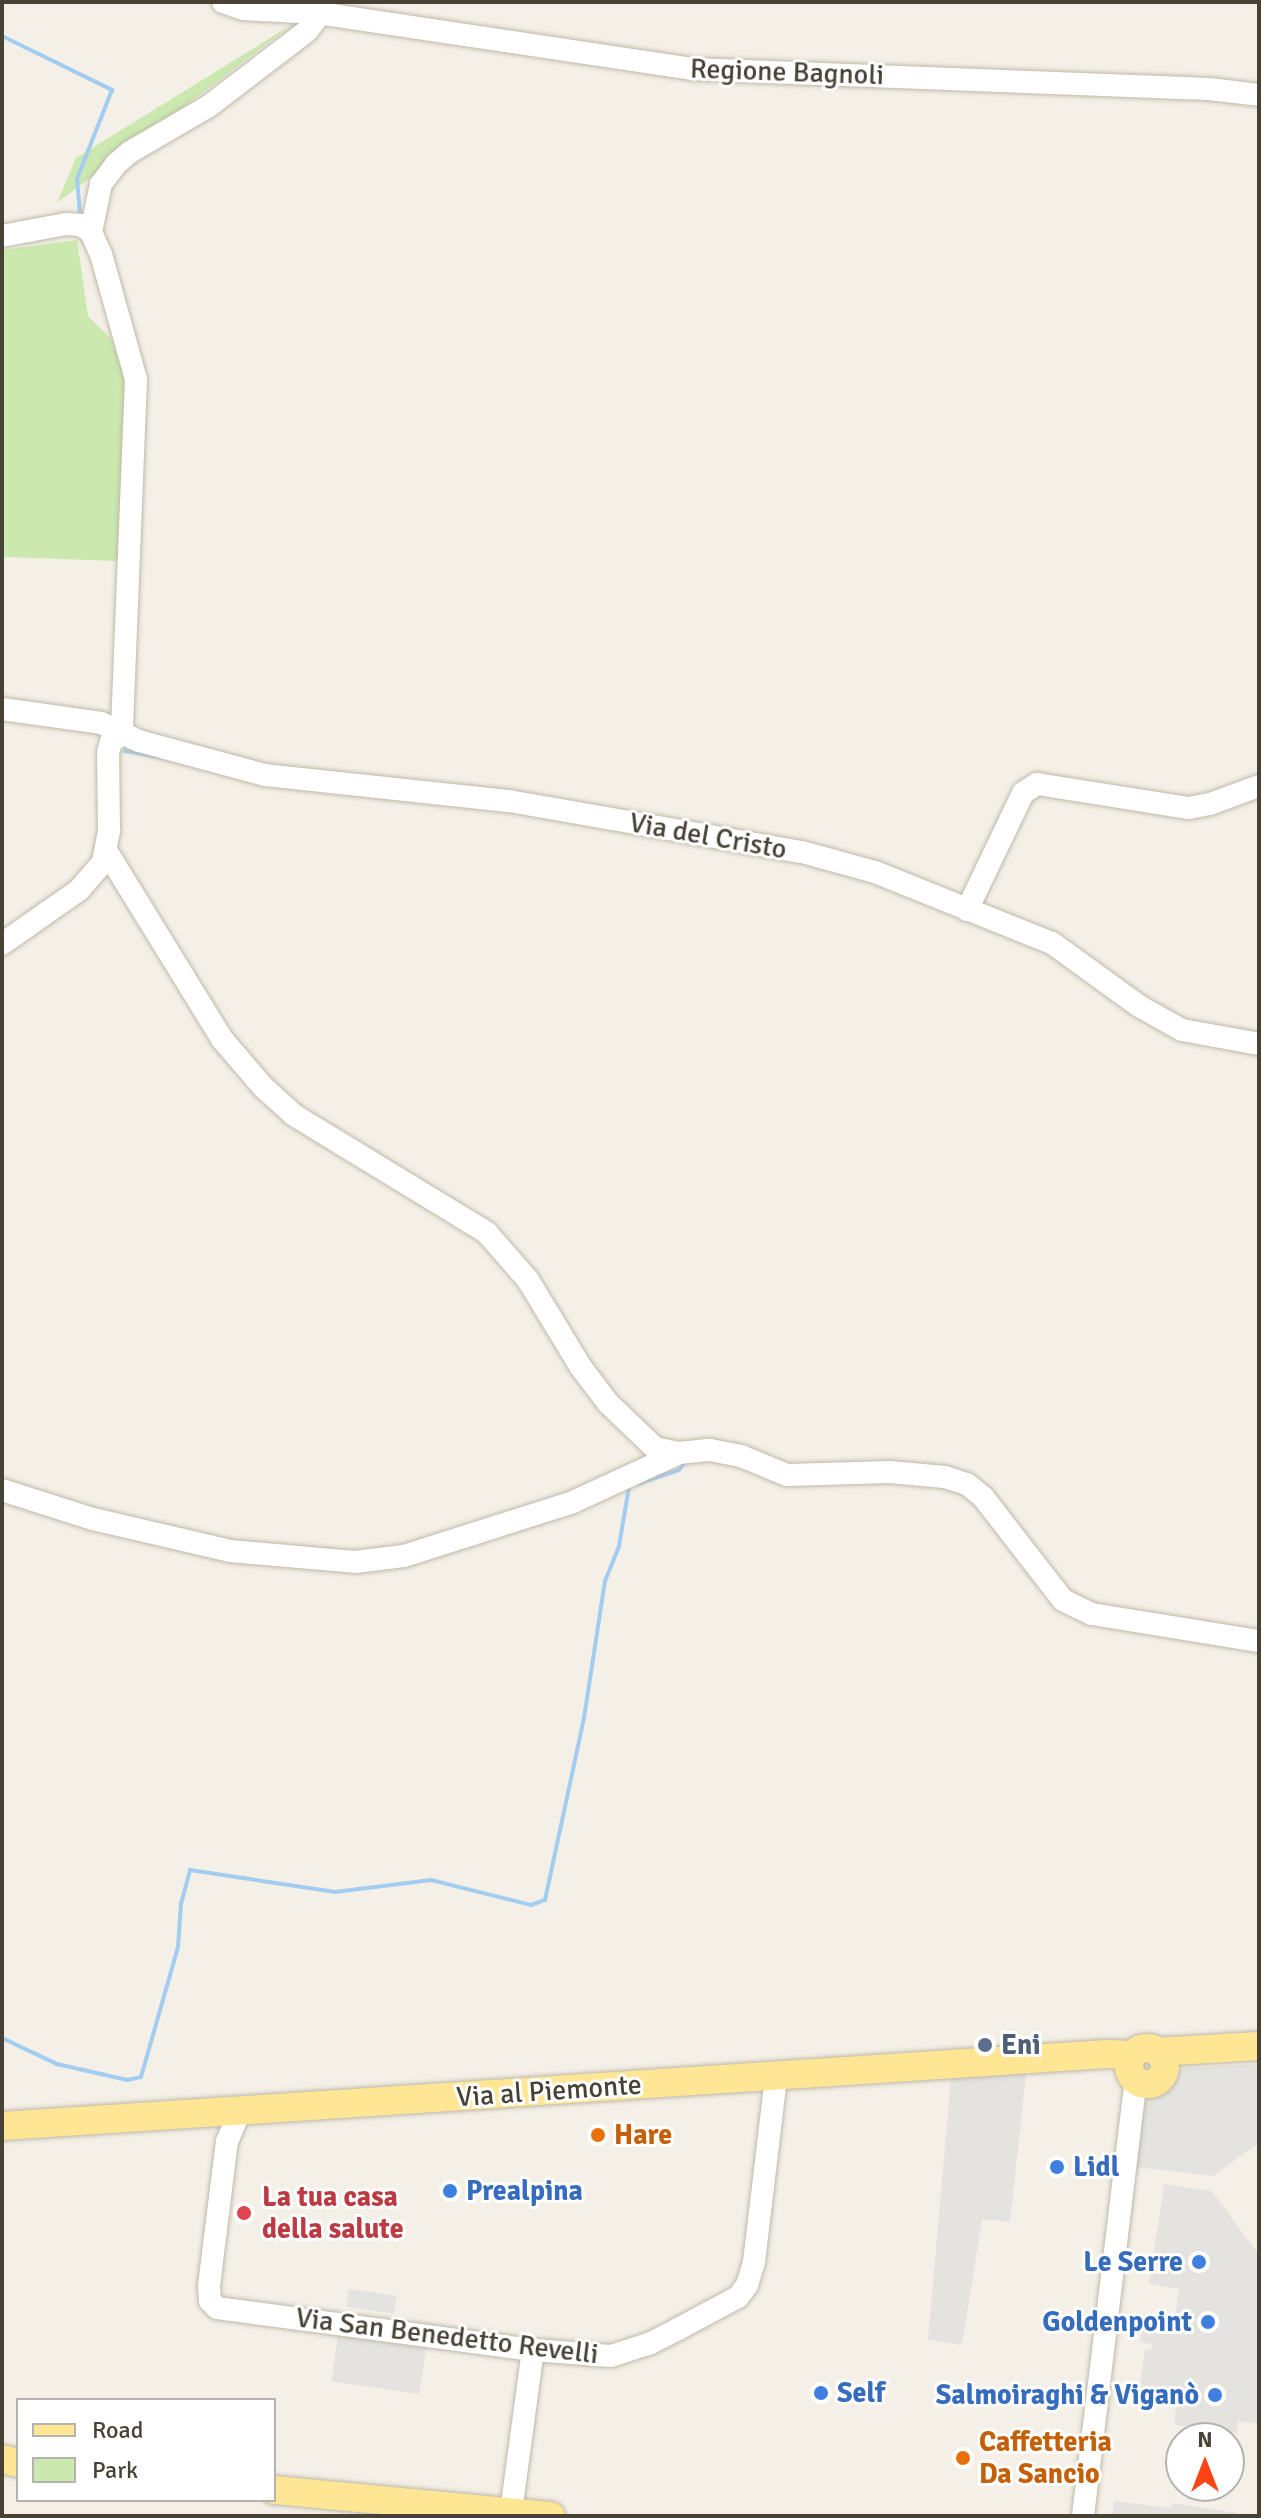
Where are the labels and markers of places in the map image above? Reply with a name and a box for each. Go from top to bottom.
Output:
place label: Eni [1001,2028,1041,2062]
marker: Eni [976,2036,994,2054]
place label: Hare [614,2118,672,2152]
marker: Hare [589,2126,607,2144]
place label: Lidl [1073,2150,1119,2184]
marker: Lidl [1048,2158,1066,2176]
place label: Prealpina [466,2174,583,2208]
place label: La tua casa della salute [262,2180,404,2246]
marker: Prealpina [441,2182,459,2200]
marker: La tua casa della salute [233,2202,255,2224]
place label: Le Serre [1083,2245,1183,2279]
marker: Le Serre [1190,2253,1208,2271]
place label: Goldenpoint [1042,2305,1192,2339]
marker: Goldenpoint [1199,2313,1217,2331]
place label: Self [837,2376,885,2410]
place label: Salmoiraghi & Viganò [936,2378,1199,2412]
marker: Self [812,2384,830,2402]
marker: Salmoiraghi & Viganò [1206,2386,1224,2404]
place label: Caffetteria Da Sancio [979,2425,1112,2491]
marker: Caffetteria Da Sancio [954,2449,972,2467]

